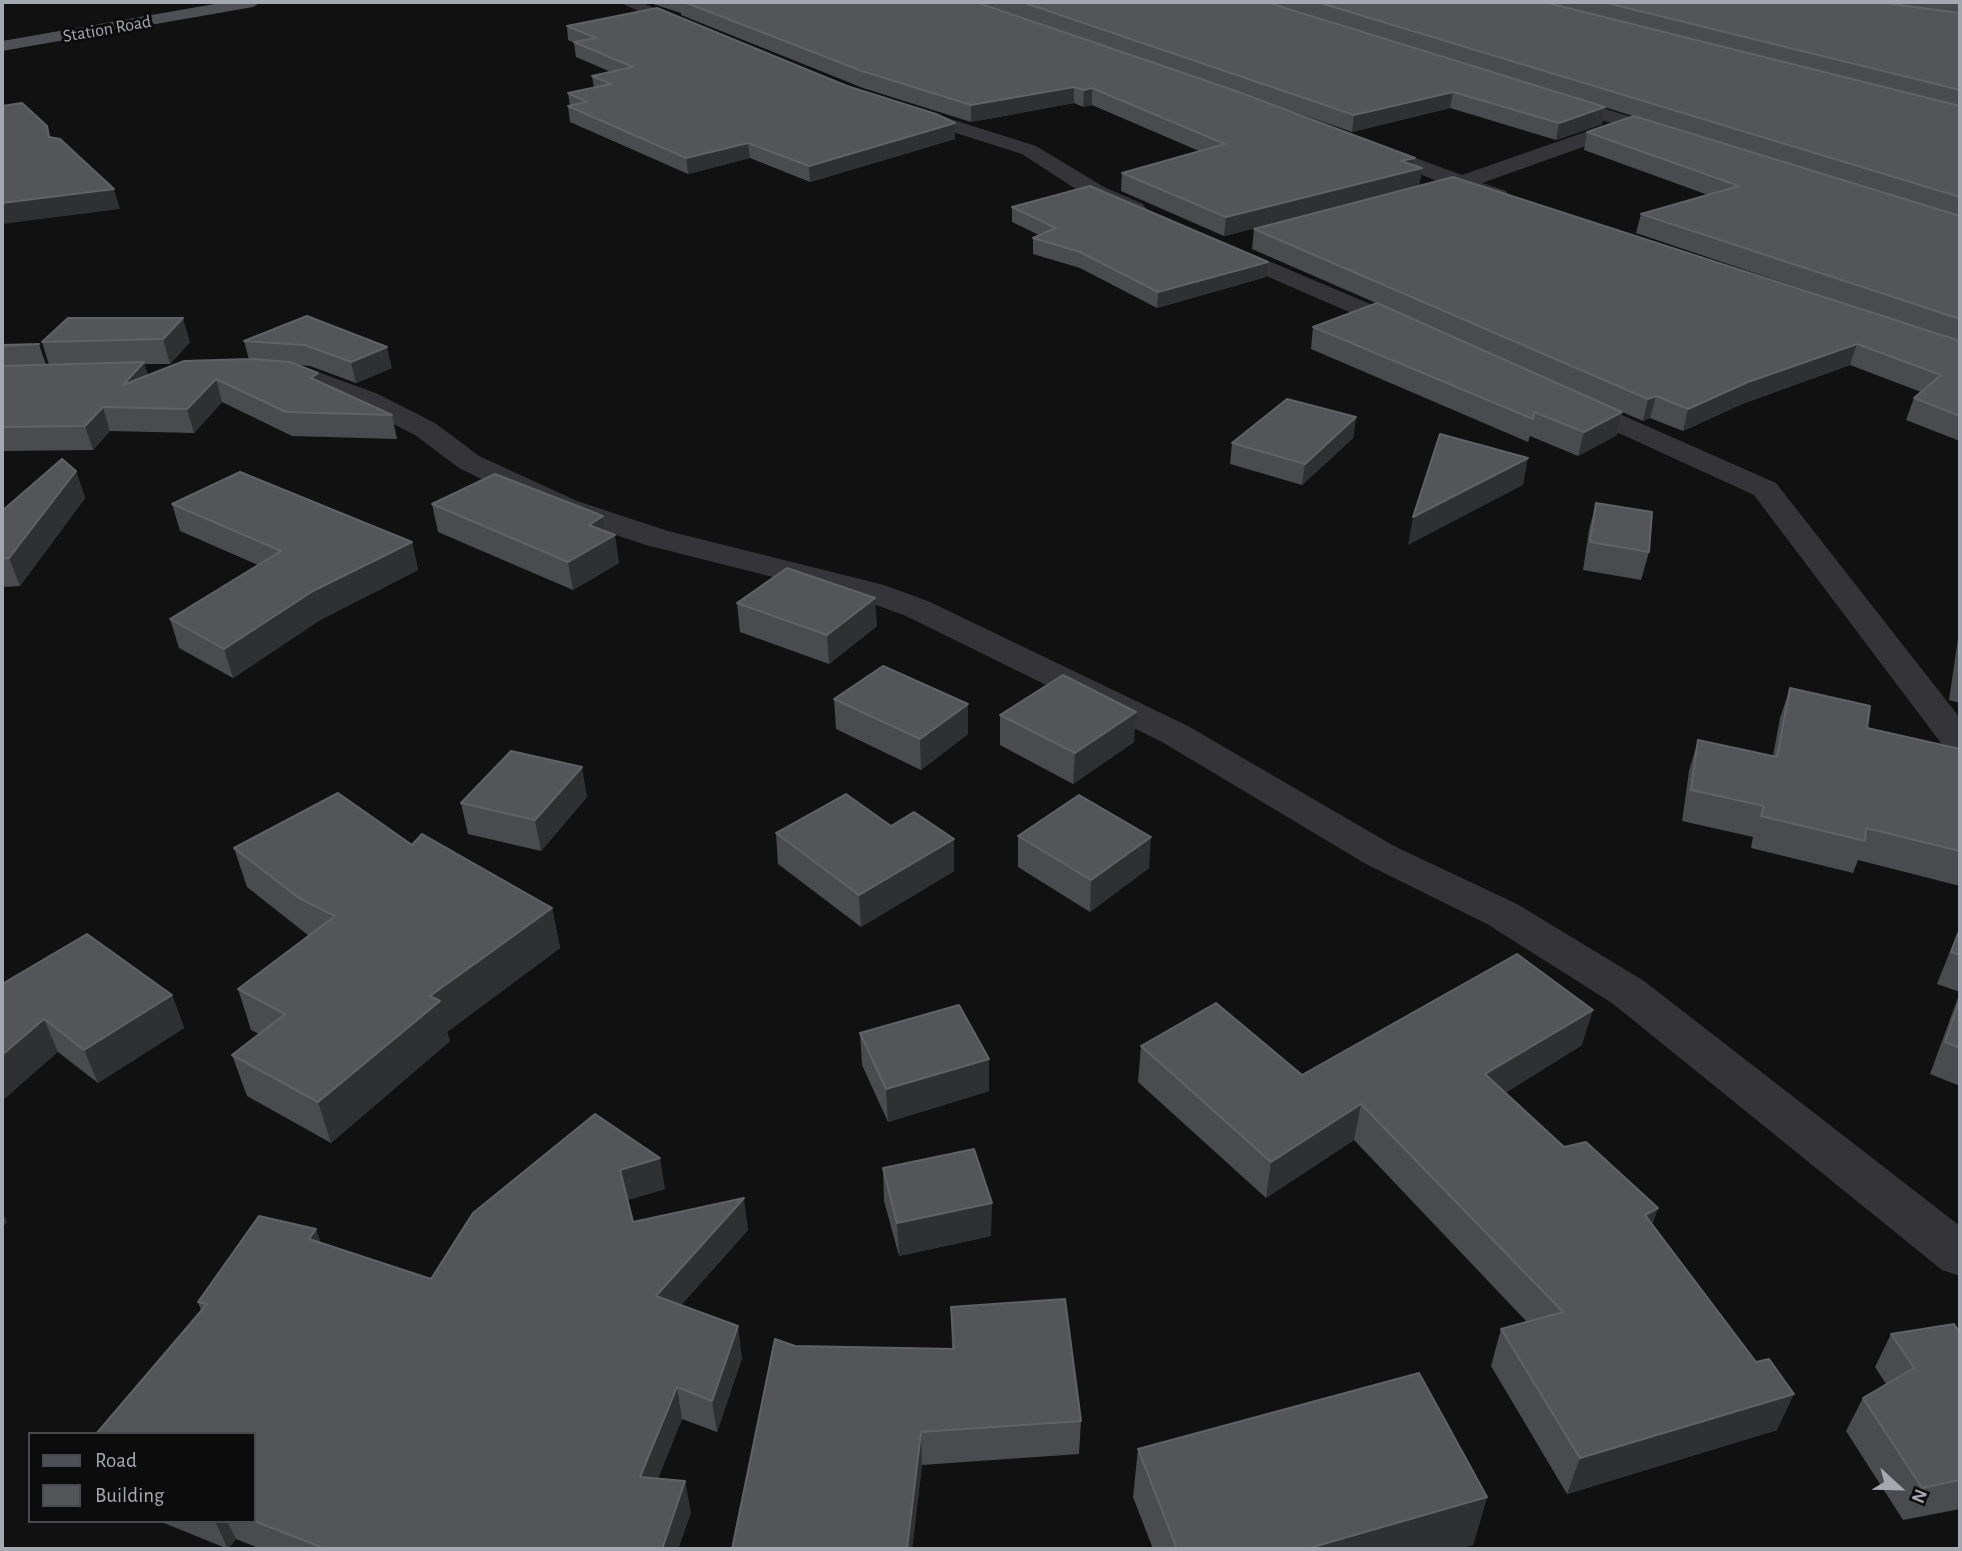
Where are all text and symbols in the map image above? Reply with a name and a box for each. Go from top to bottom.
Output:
street label: Station Road [61,11,153,47]
legend [28,1432,256,1523]
text: Road [95,1450,137,1471]
north arrow [1864,1453,1934,1523]
text: Building [95,1485,164,1506]
text: N [1908,1486,1930,1506]

